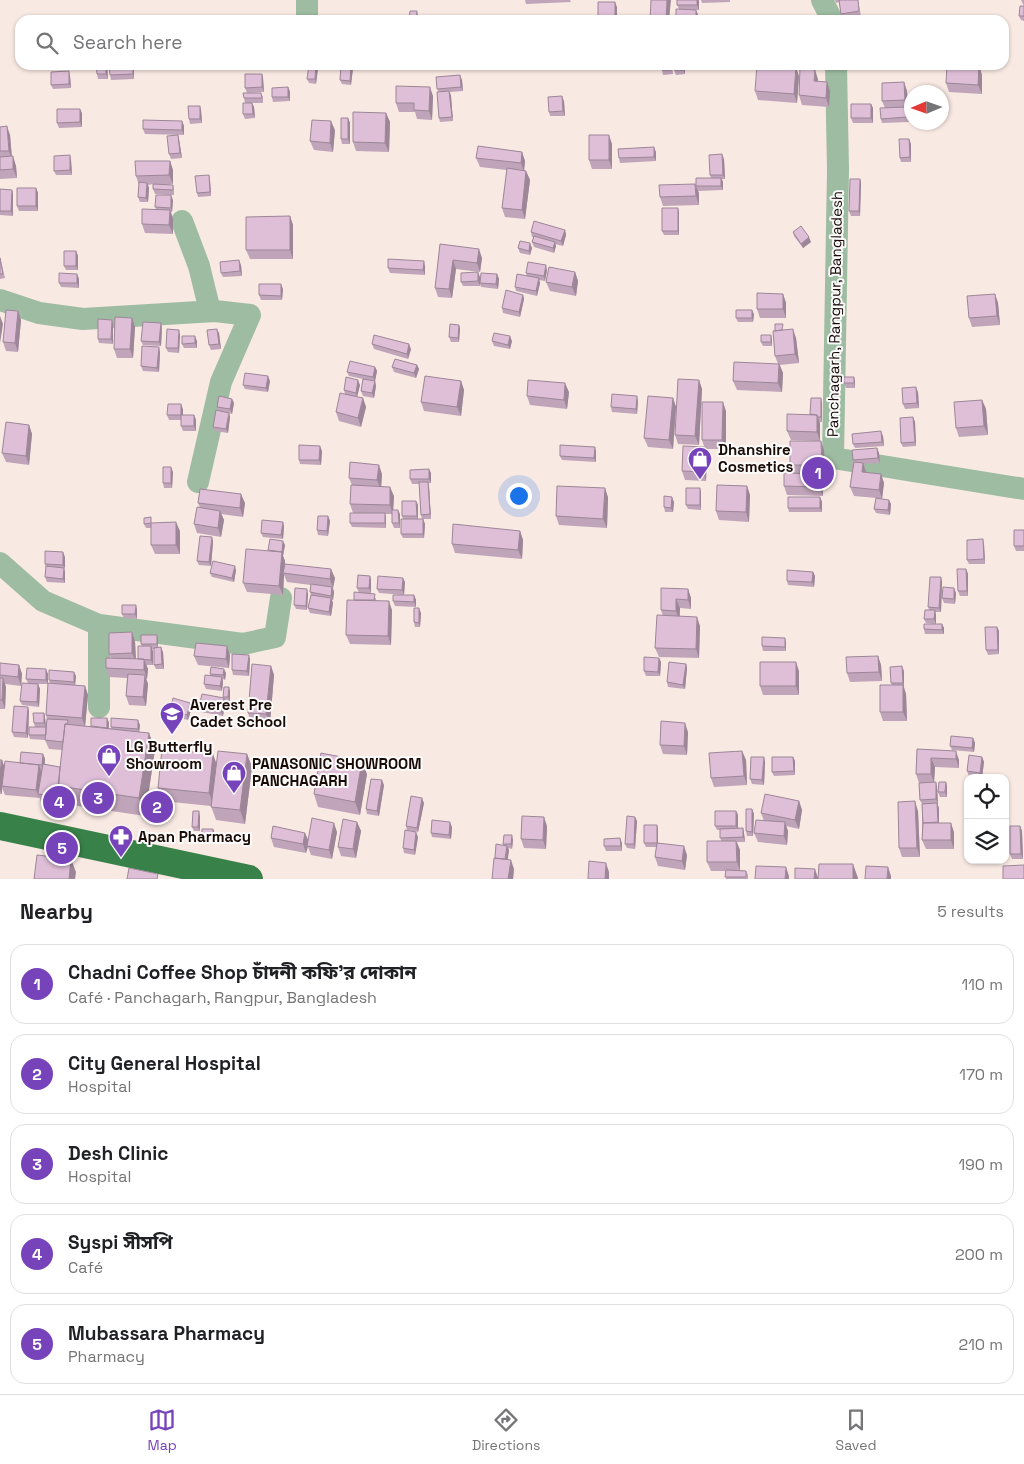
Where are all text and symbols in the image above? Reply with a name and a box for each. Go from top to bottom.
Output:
search box [15,15,1009,70]
icon: search [33,29,61,57]
text: Search here [73,30,183,55]
north arrow [904,85,949,130]
street label: Panchagarh, Rangpur, Bangladesh [823,191,846,437]
place label: Dhanshire Cosmetics [718,440,794,476]
shop icon: Dhanshire Cosmetics [687,446,713,480]
pin: 1 [802,454,834,492]
your location [506,483,532,509]
place label: Averest Pre Cadet School [190,695,286,731]
school or university icon: Averest Pre Cadet School [159,701,185,735]
place label: LG Butterfly Showroom [126,737,212,773]
shop icon: LG Butterfly Showroom [96,743,122,777]
place label: PANASONIC SHOWROOM PANCHAGARH [252,754,421,790]
shop icon: PANASONIC SHOWROOM PANCHAGARH [221,760,247,794]
map controls [964,774,1009,864]
button: locate [964,774,1009,819]
pin: 3 [82,779,114,817]
pin: 4 [43,783,75,821]
pin: 2 [141,788,173,826]
button: layers [964,819,1009,864]
pharmacy icon: Apan Pharmacy [108,824,134,858]
place label: Apan Pharmacy [138,827,251,846]
pin: 5 [46,829,78,867]
text: Nearby [20,898,93,925]
text: 5 results [937,901,1004,922]
text: Chadni Coffee Shop চাঁদনী কফি'র দোকান [68,960,416,985]
text: 1 [33,974,41,995]
text: 110 m [961,974,1003,995]
text: Café · Panchagarh, Rangpur, Bangladesh [68,987,377,1008]
text: City General Hospital [68,1051,261,1076]
text: 2 [32,1064,42,1085]
text: 170 m [959,1064,1003,1085]
text: Hospital [68,1076,131,1097]
text: Desh Clinic [68,1141,168,1166]
text: 3 [32,1154,42,1175]
text: 190 m [958,1154,1003,1175]
text: Hospital [68,1166,131,1187]
text: Syspi সীসপি [68,1230,172,1255]
text: 4 [32,1244,42,1265]
text: 200 m [955,1244,1003,1265]
text: Café [68,1257,103,1278]
text: Mubassara Pharmacy [68,1321,265,1346]
text: 5 [32,1334,42,1355]
text: 210 m [959,1334,1003,1355]
text: Pharmacy [68,1346,145,1367]
tab: Map [148,1406,177,1454]
tab: Directions [472,1406,540,1454]
tab: Saved [836,1406,876,1454]

